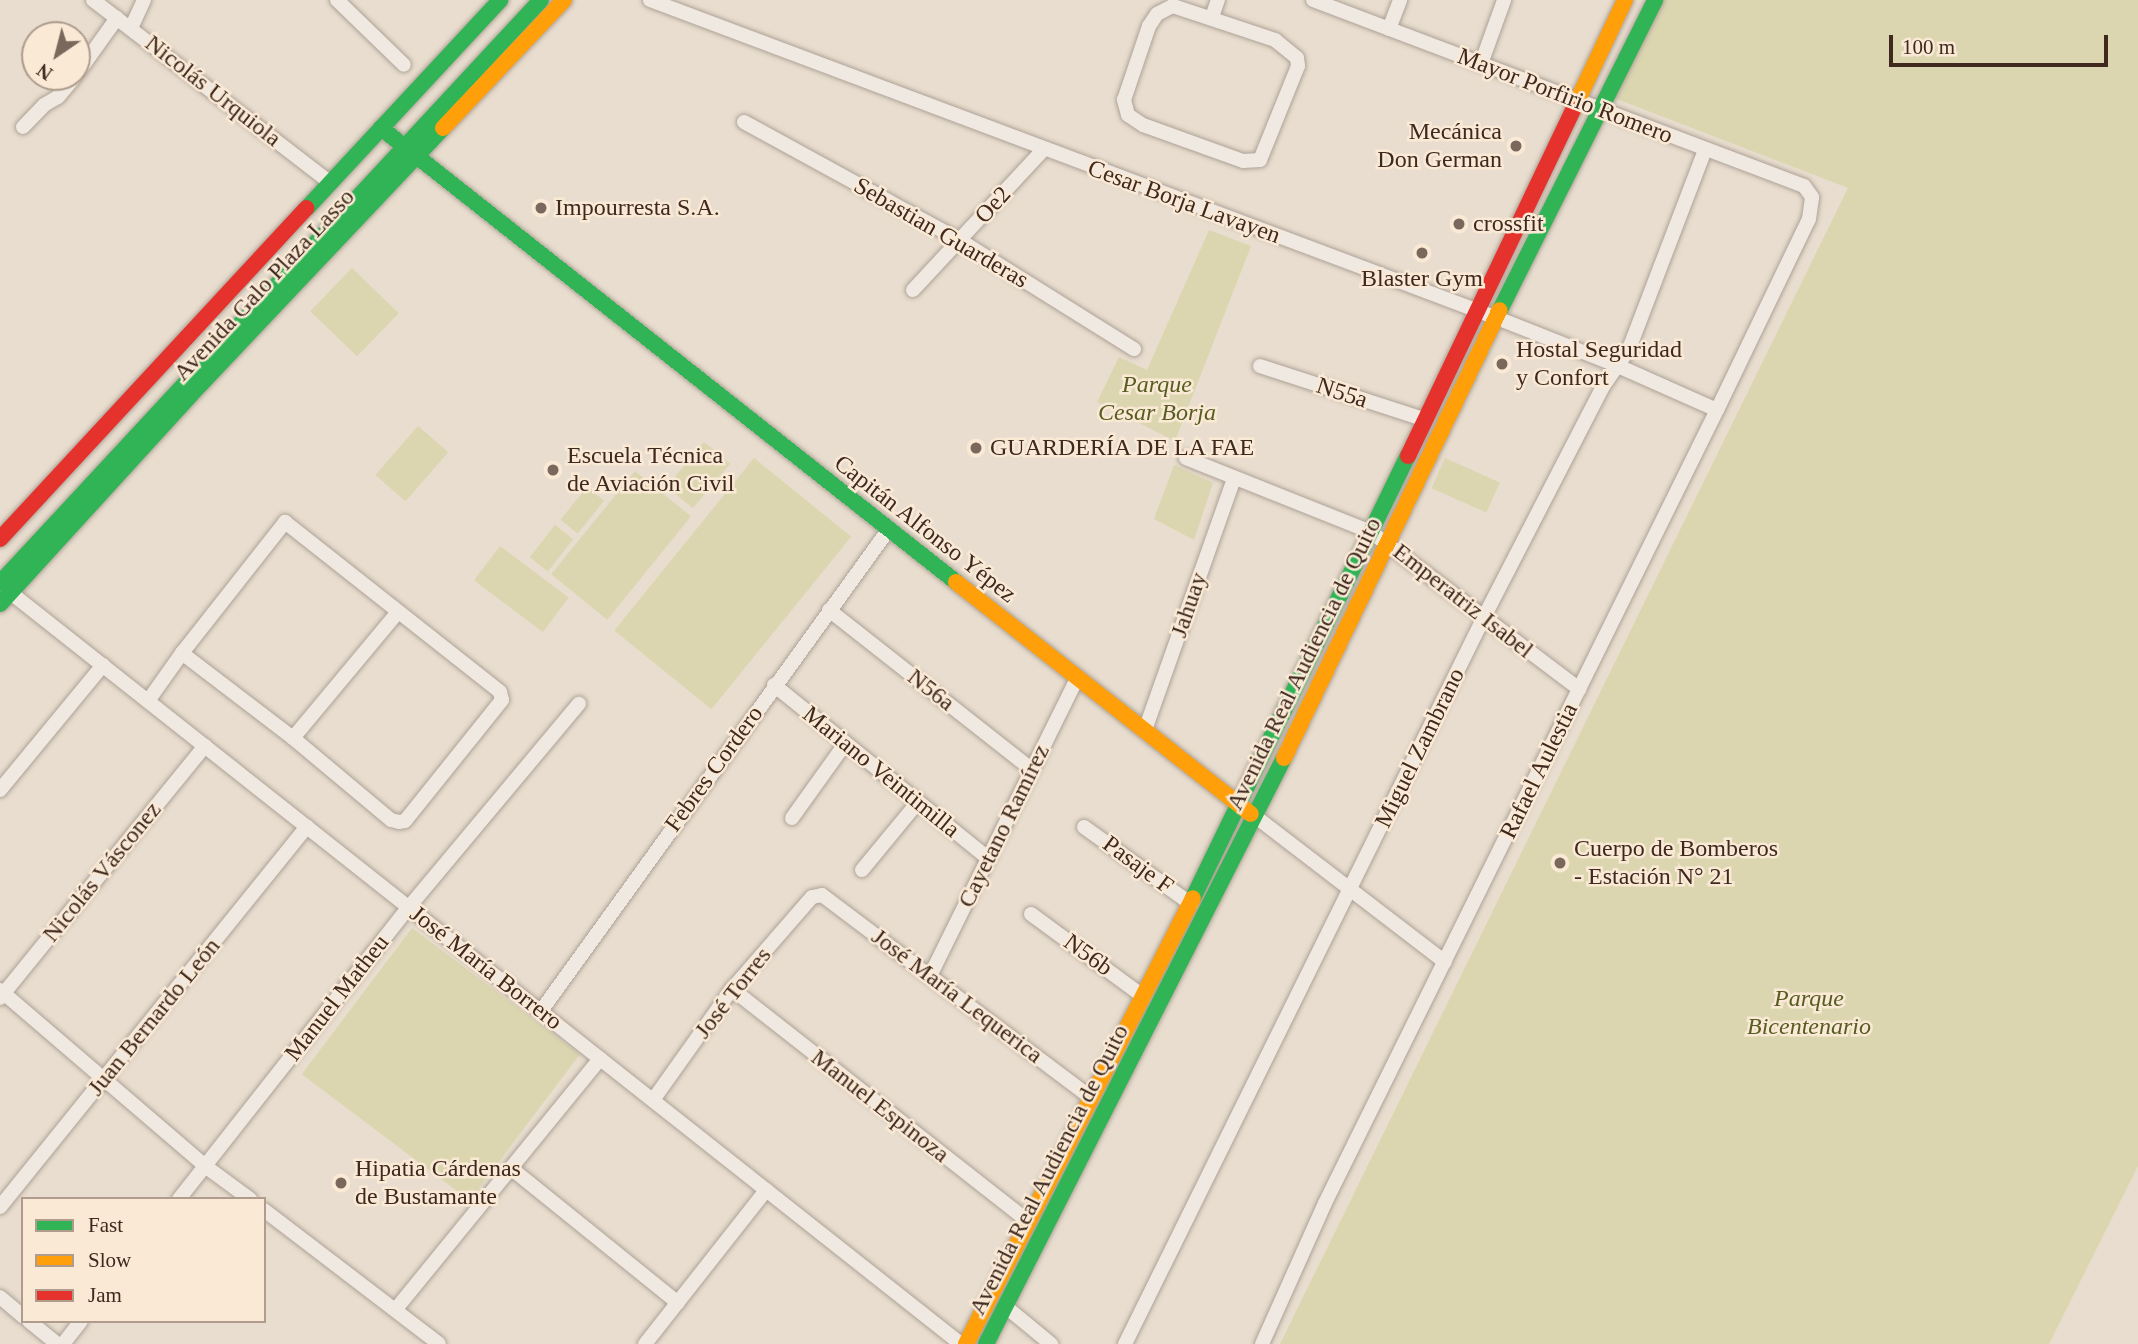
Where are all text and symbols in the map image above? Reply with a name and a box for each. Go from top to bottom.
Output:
north arrow [21,21,91,91]
scale bar [1893,21,2112,65]
street label: Nicolás Urquiola [139,29,287,153]
text: 100 m [1902,35,1955,59]
street label: Mayor Porfirio Romero [1453,42,1677,150]
text: N [33,59,56,85]
place label: Mecánica Don German [1377,118,1502,174]
marker: Mecánica Don German [1508,138,1524,154]
street label: Cesar Borja Lavayen [1084,154,1284,250]
street label: Sebastian Guarderas [849,171,1033,295]
street label: Oe2 [969,181,1017,229]
street label: Avenida Galo Plaza Lasso [167,183,361,387]
place label: Impourresta S.A. [555,194,720,222]
marker: Impourresta S.A. [533,200,549,216]
place label: crossfit [1473,210,1544,238]
marker: crossfit [1451,216,1467,232]
marker: Blaster Gym [1414,245,1430,261]
place label: Blaster Gym [1361,265,1483,293]
place label: Hostal Seguridad y Confort [1516,336,1682,392]
marker: Hostal Seguridad y Confort [1494,356,1510,372]
park label: Parque Cesar Borja [1098,371,1216,427]
street label: N55a [1313,371,1371,415]
place label: GUARDERÍA DE LA FAE [990,434,1257,462]
marker: GUARDERÍA DE LA FAE [968,440,984,456]
place label: Escuela Técnica de Aviación Civil [567,442,736,498]
street label: Capitán Alfonso Yépez [827,448,1023,610]
marker: Escuela Técnica de Aviación Civil [545,462,561,478]
street label: Avenida Real Audiencia de Quito [1220,512,1388,816]
street label: Emperatriz Isabel [1387,537,1539,665]
street label: Jahuay [1165,569,1213,641]
street label: N56a [902,663,960,717]
street label: Miguel Zambrano [1369,664,1471,832]
street label: Rafael Aulestia [1493,698,1585,844]
street label: Febres Cordero [659,700,769,838]
street label: Mariano Veintimilla [797,700,965,844]
street label: Cayetano Ramírez [952,740,1056,912]
street label: Nicolás Vásconez [37,796,167,948]
street label: Pasaje F [1097,830,1179,900]
place label: Cuerpo de Bomberos - Estación N° 21 [1574,835,1778,891]
marker: Cuerpo de Bomberos - Estación N° 21 [1552,855,1568,871]
street label: José María Borrero [404,900,568,1036]
street label: José María Lequerica [866,922,1048,1070]
street label: N56b [1058,928,1118,982]
street label: Manuel Matheu [279,929,395,1067]
street label: Juan Bernardo León [82,932,226,1102]
street label: José Torres [688,941,778,1045]
park label: Parque Bicentenario [1747,985,1871,1041]
street label: Avenida Real Audiencia de Quito [963,1019,1135,1321]
street label: Manuel Espinoza [805,1043,955,1169]
place label: Hipatia Cárdenas de Bustamante [355,1155,521,1211]
marker: Hipatia Cárdenas de Bustamante [333,1175,349,1191]
legend [21,1197,266,1323]
text: Fast [88,1213,123,1237]
text: Slow [88,1248,131,1272]
text: Jam [88,1283,122,1307]

